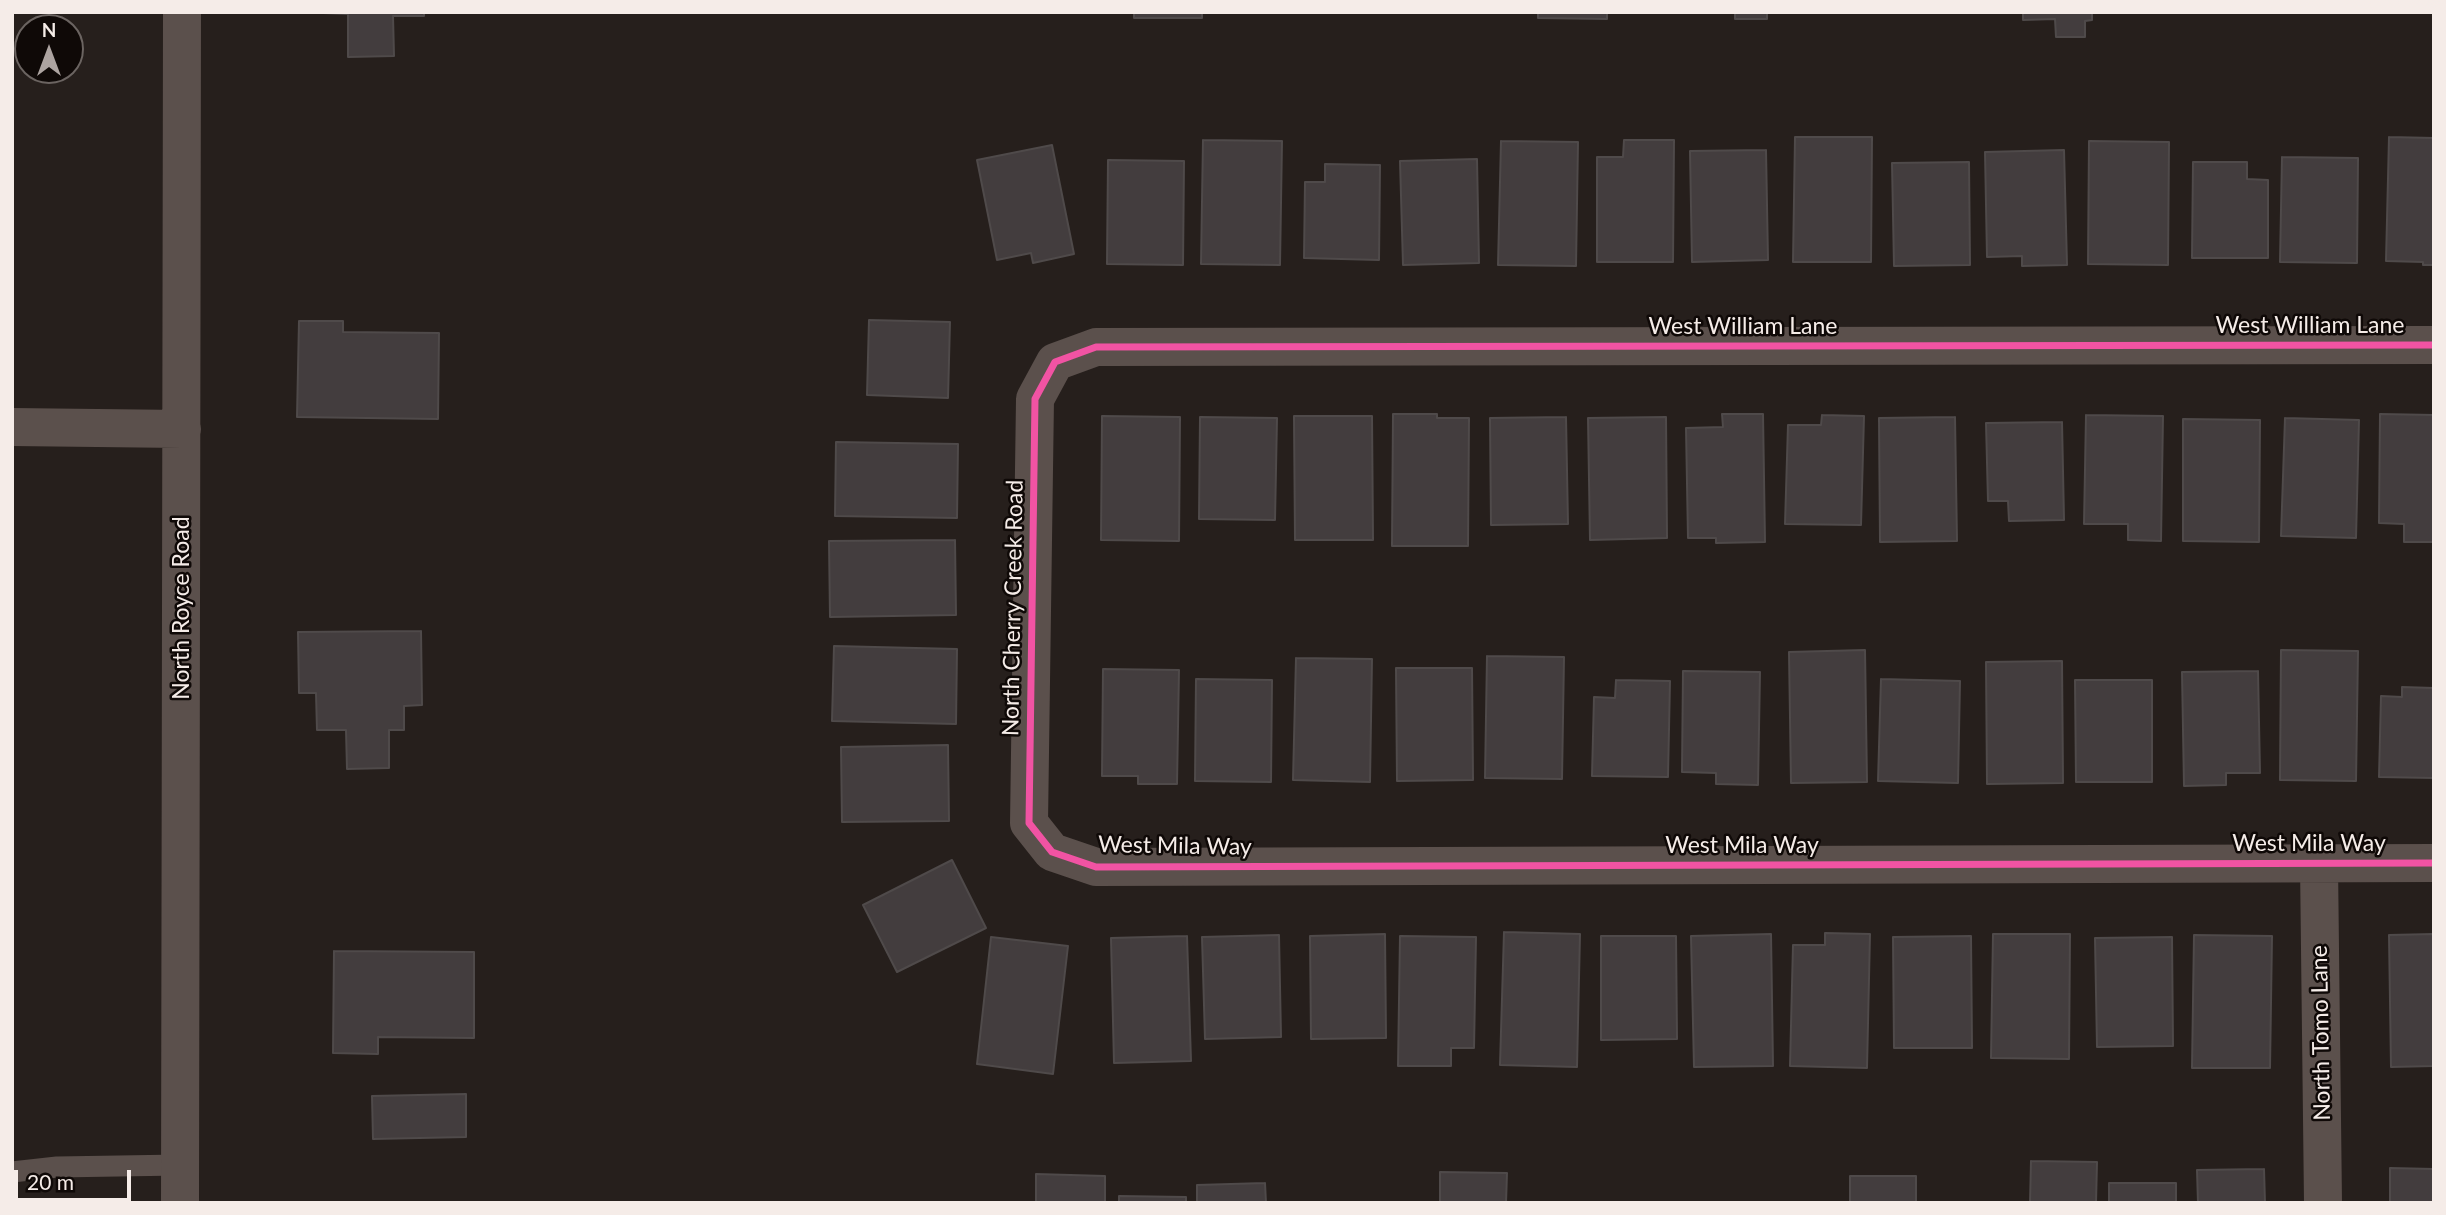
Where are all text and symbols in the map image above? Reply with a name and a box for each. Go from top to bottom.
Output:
north arrow [14,14,84,84]
text: N [42,18,56,41]
street label: West William Lane [2216,312,2404,340]
street label: West William Lane [1649,313,1837,341]
street label: North Cherry Creek Road [997,480,1029,736]
street label: North Royce Road [168,516,196,700]
street label: West Mila Way [2232,830,2386,858]
street label: West Mila Way [1098,831,1252,861]
street label: West Mila Way [1665,832,1819,860]
street label: North Tomo Lane [2306,945,2336,1121]
scale bar [18,1156,135,1200]
text: 20 m [27,1169,74,1194]

